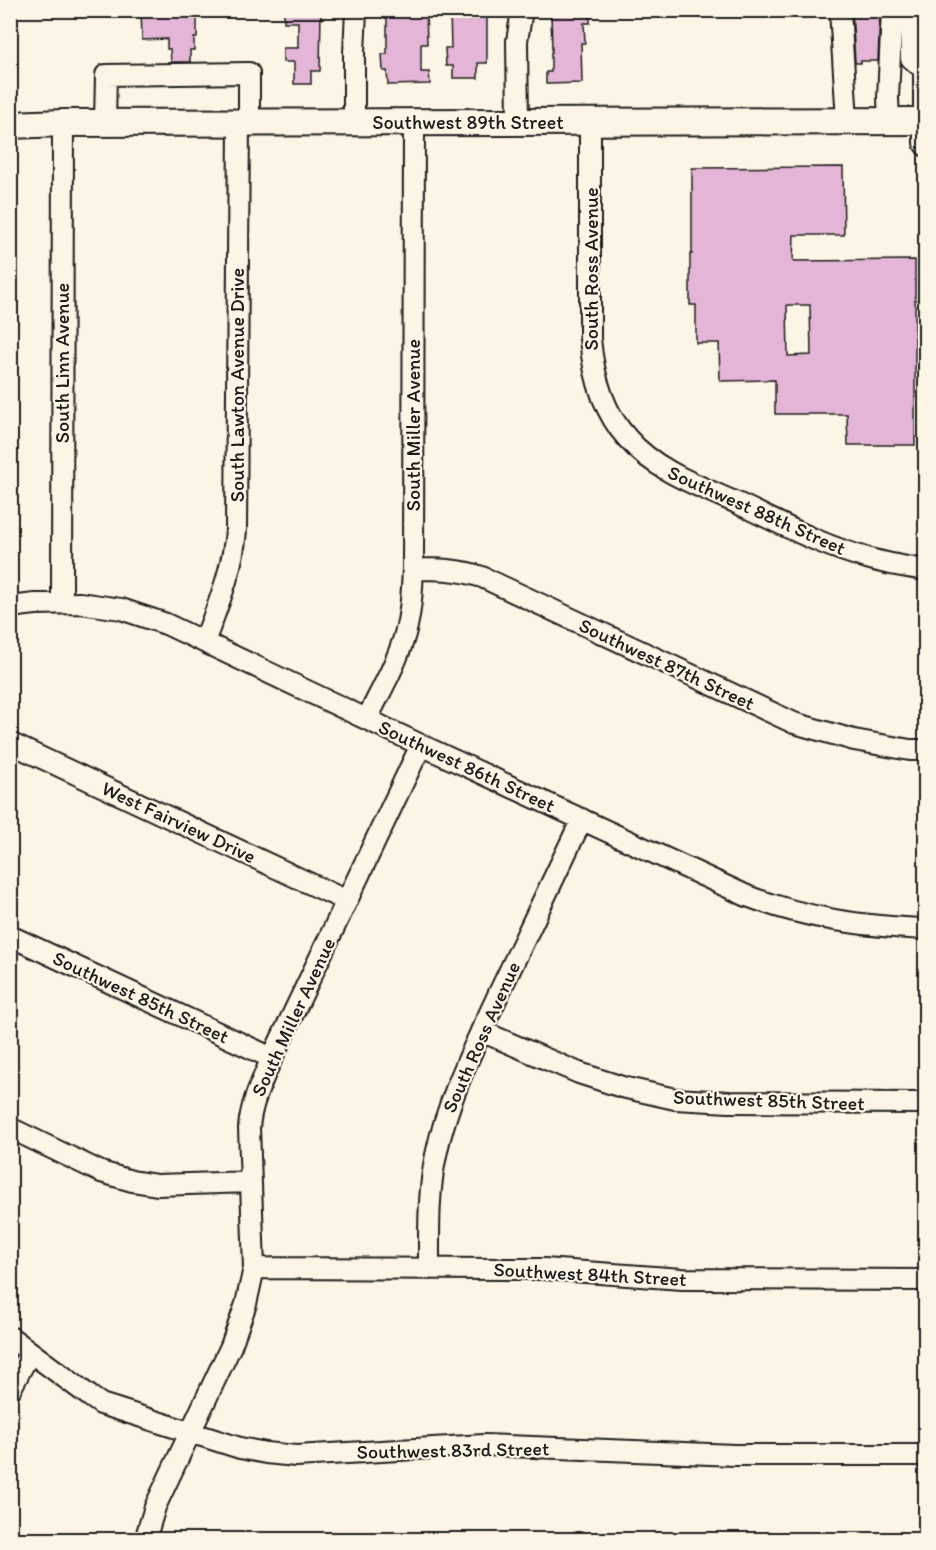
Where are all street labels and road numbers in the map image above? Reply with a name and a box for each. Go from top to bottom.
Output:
street label: Southwest 89th Street [372,110,564,134]
street label: South Ross Avenue [579,187,603,351]
street label: South Lawton Avenue Drive [225,268,249,502]
street label: South Linn Avenue [50,283,74,443]
street label: South Miller Avenue [401,339,425,511]
street label: Southwest 88th Street [664,460,850,560]
street label: Southwest 87th Street [575,613,759,715]
street label: Southwest 86th Street [375,715,559,817]
street label: West Fairview Drive [98,776,260,868]
street label: South Miller Avenue [246,934,340,1100]
street label: Southwest 85th Street [49,946,233,1048]
street label: South Ross Avenue [437,958,525,1116]
street label: Southwest 85th Street [673,1085,865,1115]
street label: Southwest 84th Street [493,1257,687,1291]
street label: Southwest 83rd Street [356,1436,550,1464]

